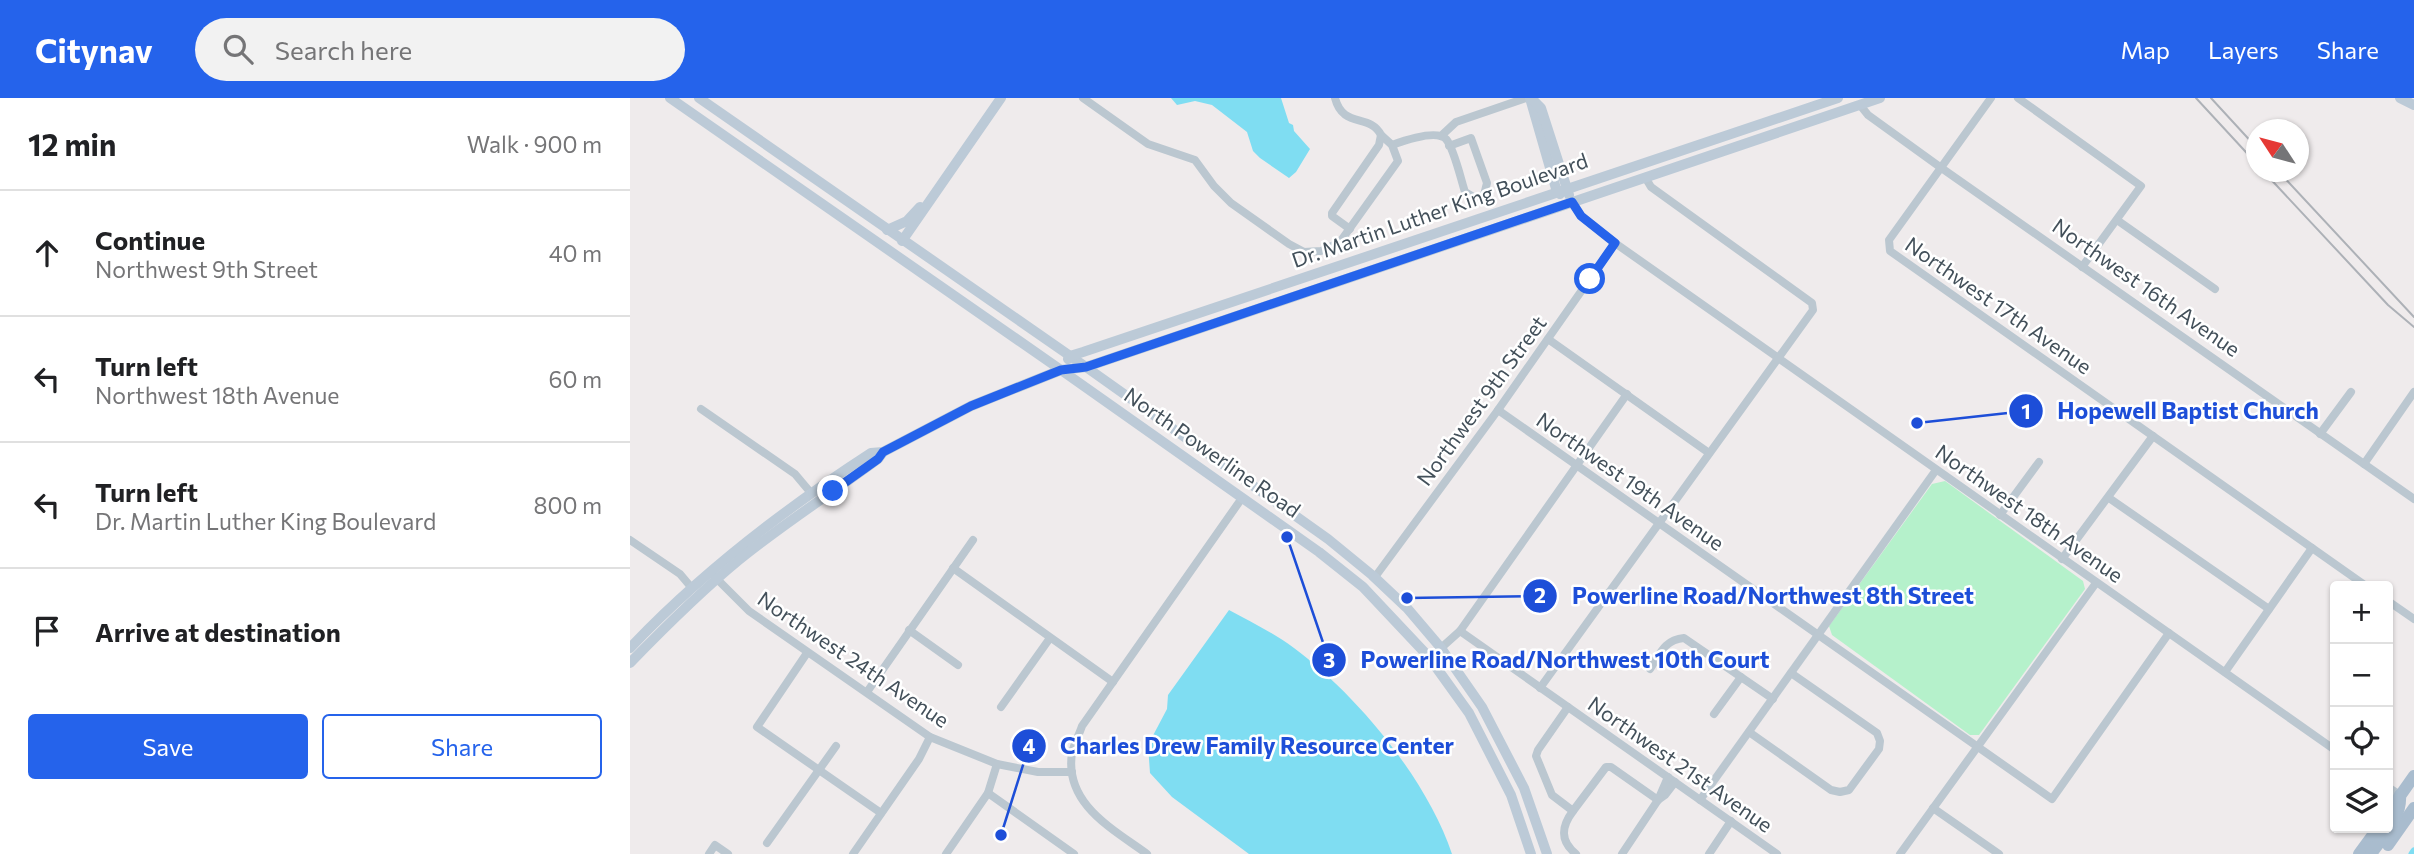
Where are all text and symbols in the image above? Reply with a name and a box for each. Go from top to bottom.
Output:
search box [195,18,685,81]
text: Citynav [35,29,153,70]
icon: search [219,30,257,68]
text: Search here [275,34,412,65]
text: Map [2121,35,2170,64]
text: Layers [2208,35,2279,64]
text: Share [2317,35,2379,64]
north arrow [2246,119,2309,182]
text: 12 min [28,125,116,162]
text: Walk · 900 m [467,130,602,158]
street label: Dr. Martin Luther King Boulevard [1288,147,1591,272]
street label: Northwest 16th Avenue [2048,213,2245,361]
text: Continue [95,224,205,255]
street label: Northwest 17th Avenue [1901,231,2097,379]
icon: ahead [28,234,66,272]
text: 40 m [549,239,602,267]
text: Northwest 9th Street [95,255,318,283]
route start [1574,263,1605,294]
street label: Northwest 9th Street [1411,310,1551,490]
text: Turn left [95,350,198,381]
icon: left [28,360,66,398]
text: 60 m [549,365,602,393]
text: Northwest 18th Avenue [95,381,339,409]
street label: North Powerline Road [1120,382,1306,522]
callout: Hopewell Baptist Church [2008,389,2333,433]
text: Hopewell Baptist Church [2057,396,2319,424]
text: 1 [2021,398,2031,423]
street label: Northwest 19th Avenue [1532,407,1729,555]
street label: Northwest 18th Avenue [1931,439,2128,587]
route end [817,475,848,506]
text: Turn left [95,476,198,507]
icon: left [28,486,66,524]
text: 800 m [534,491,602,519]
text: Dr. Martin Luther King Boulevard [95,507,436,535]
callout: Powerline Road/Northwest 8th Street [1523,574,1988,618]
text: Powerline Road/Northwest 8th Street [1572,581,1974,609]
map controls [2330,581,2393,833]
button: + [2330,581,2393,644]
text: 2 [1534,582,1546,607]
street label: Northwest 24th Avenue [753,585,954,732]
icon: arrive [28,612,66,650]
text: Arrive at destination [95,616,341,647]
callout: Powerline Road/Northwest 10th Court [1312,638,1784,682]
button: − [2330,644,2393,707]
text: Powerline Road/Northwest 10th Court [1361,645,1770,673]
text: 3 [1323,647,1335,672]
street label: Northwest 21st Avenue [1584,691,1778,837]
button: locate [2330,707,2393,770]
button: Save [28,714,308,779]
button: Share [322,714,602,779]
callout: Charles Drew Family Resource Center [1011,724,1468,768]
text: Charles Drew Family Resource Center [1060,731,1455,759]
text: 4 [1023,733,1036,758]
button: layers [2330,770,2393,833]

